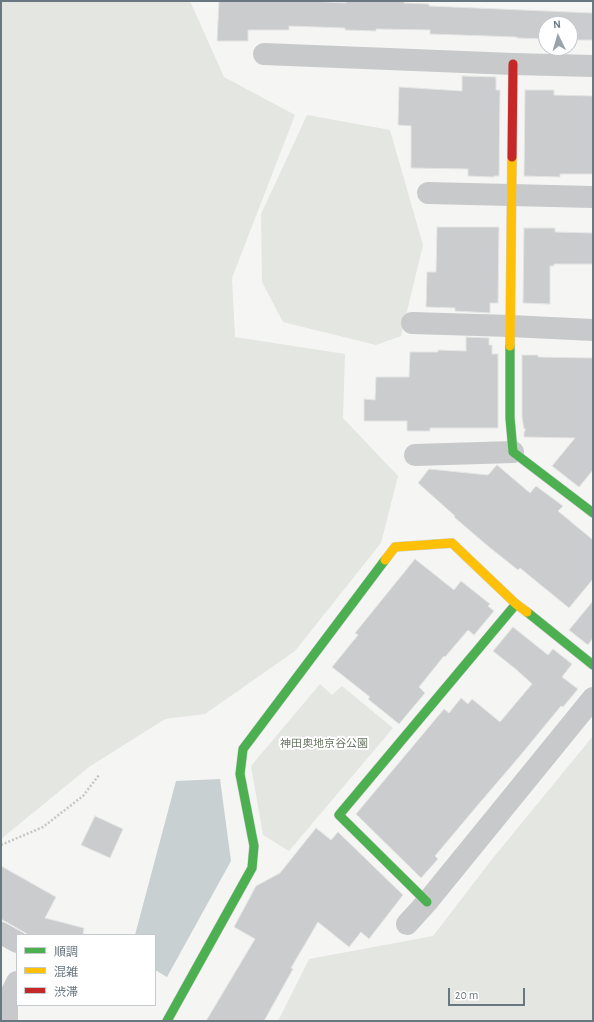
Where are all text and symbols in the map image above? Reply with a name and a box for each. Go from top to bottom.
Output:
north arrow [538,16,578,56]
text: N [553,19,561,30]
park label: 神田奥地京谷公園 [280,737,368,751]
legend [16,934,156,1006]
text: 順調 [54,946,78,958]
text: 混雑 [54,966,78,978]
scale bar [450,980,527,1006]
text: 渋滞 [54,986,78,998]
text: 20 m [455,989,478,1001]

